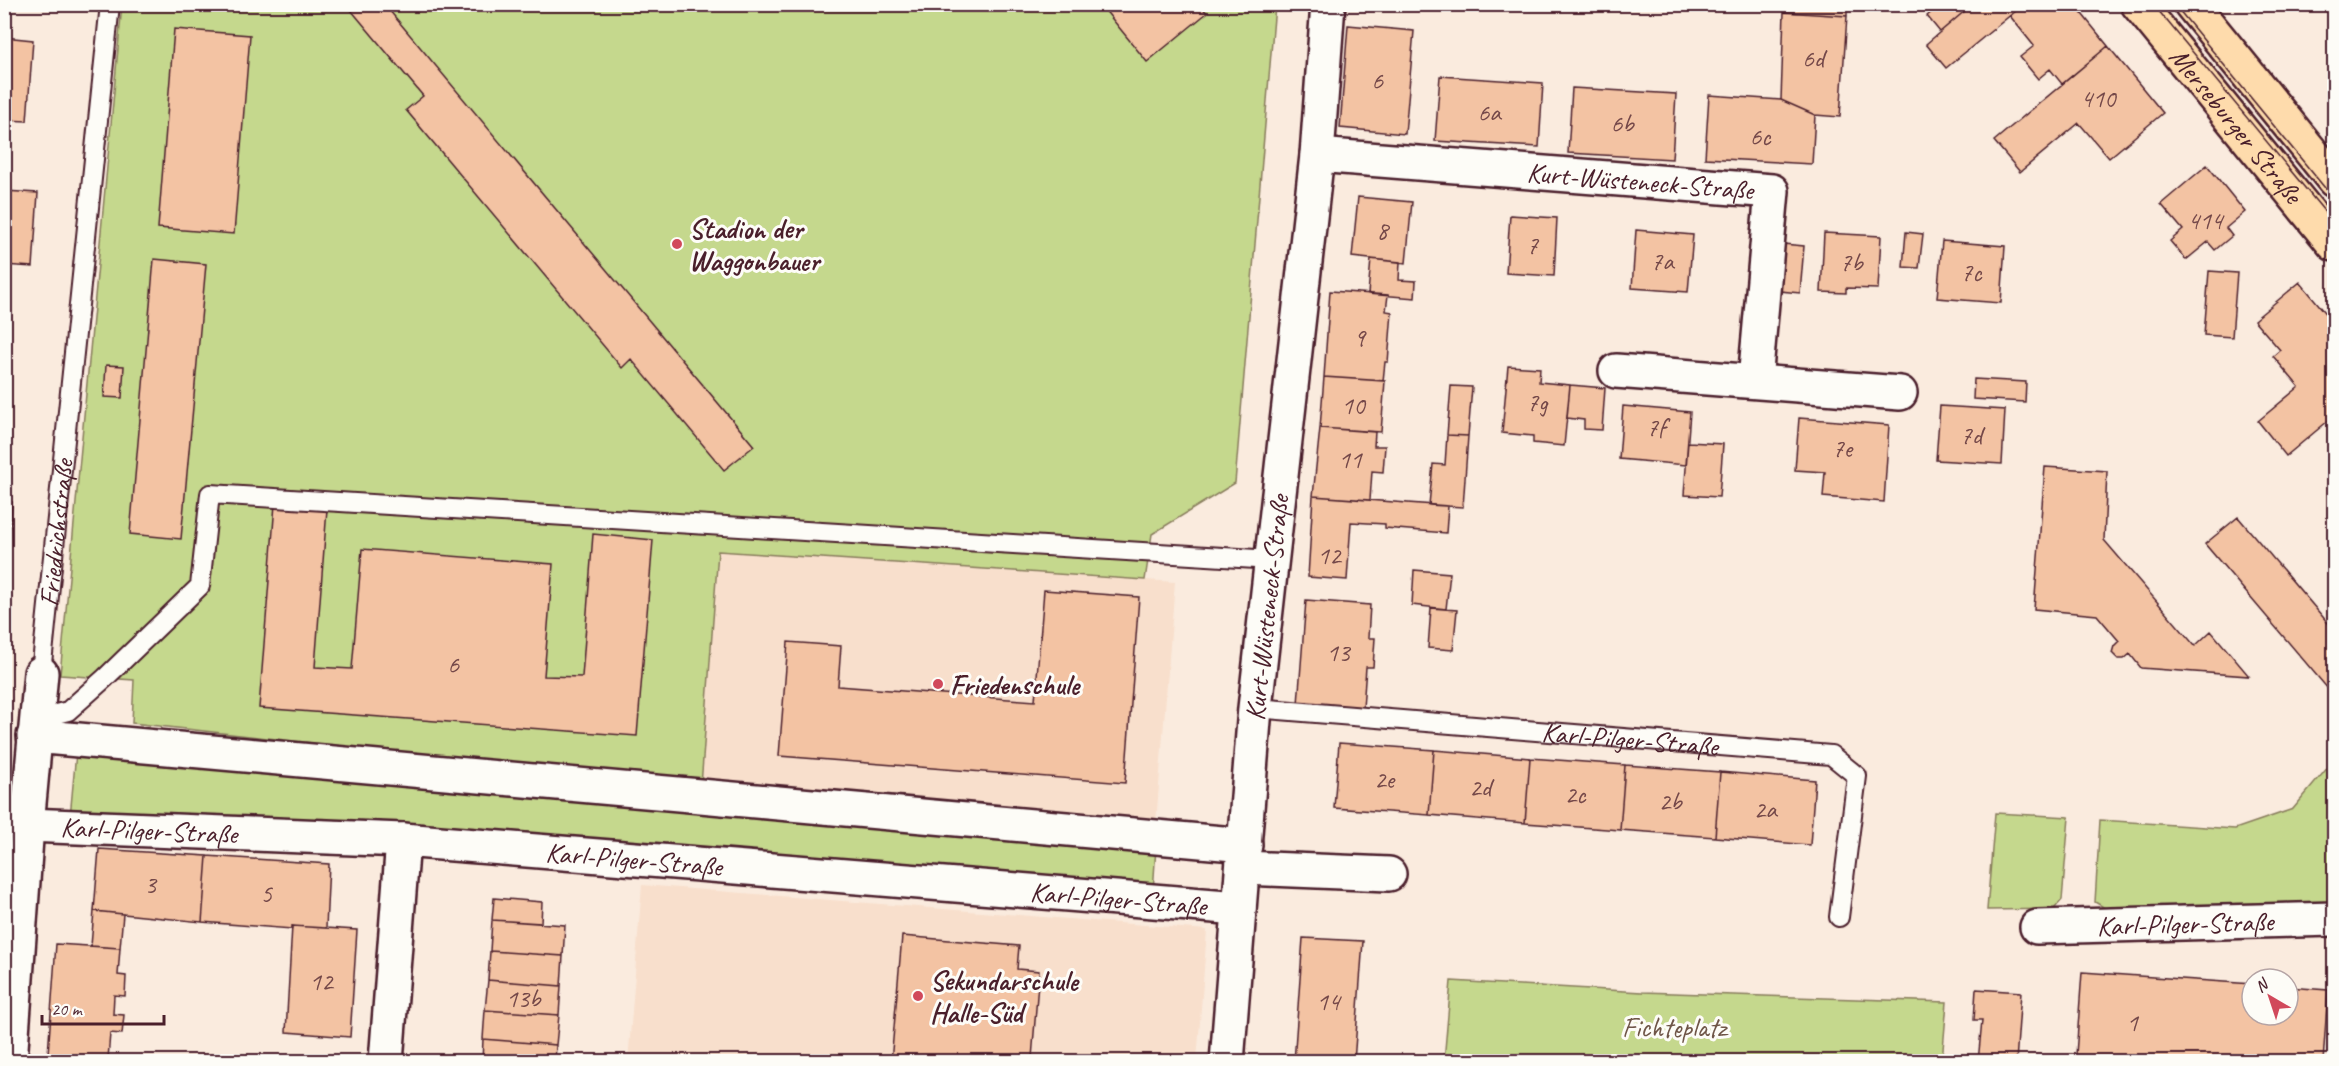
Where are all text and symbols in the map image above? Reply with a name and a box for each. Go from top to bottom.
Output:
street label: Merseburger Straße [2162,40,2312,212]
house number: 6d [1802,42,1828,75]
house number: 6 [1371,64,1384,97]
house number: 410 [2080,82,2118,115]
house number: 6a [1477,96,1502,129]
house number: 6b [1610,107,1635,140]
house number: 6c [1750,120,1772,153]
street label: Kurt-Wüsteneck-Straße [1526,155,1756,208]
house number: 414 [2187,204,2225,237]
place label: Stadion der Waggonbauer [689,211,822,278]
house number: 8 [1376,214,1390,247]
house number: 7 [1526,229,1539,262]
marker: Stadion der Waggonbauer [670,237,684,251]
house number: 7a [1650,245,1675,278]
house number: 7b [1839,246,1864,279]
house number: 7c [1961,256,1983,289]
house number: 9 [1353,321,1367,354]
house number: 7g [1527,386,1549,419]
house number: 10 [1341,389,1367,422]
house number: 7f [1646,411,1671,444]
house number: 7d [1960,419,1986,452]
house number: 7e [1832,432,1855,465]
house number: 11 [1338,443,1363,476]
street label: Friedrichstraße [31,456,81,608]
street label: Kurt-Wüsteneck-Straße [1237,491,1297,722]
house number: 12 [1317,539,1343,572]
house number: 13 [1326,636,1352,669]
house number: 6 [447,648,460,681]
place label: Friedenschule [950,667,1082,702]
marker: Friedenschule [931,677,945,691]
street label: Karl-Pilger-Straße [1540,714,1721,764]
house number: 2e [1374,763,1397,796]
house number: 2d [1469,771,1495,804]
house number: 2c [1565,778,1587,811]
house number: 2b [1658,785,1683,818]
house number: 2a [1753,793,1778,826]
street label: Karl-Pilger-Straße [60,809,240,851]
street label: Karl-Pilger-Straße [544,835,725,884]
house number: 3 [144,868,158,901]
street label: Karl-Pilger-Straße [1029,874,1210,923]
house number: 5 [260,877,273,910]
street label: Karl-Pilger-Straße [2096,904,2276,943]
place label: Sekundarschule Halle-Süd [930,963,1080,1030]
house number: 12 [309,965,335,998]
north arrow [2240,967,2300,1027]
text: N [2251,973,2274,997]
house number: 13b [506,982,542,1015]
house number: 14 [1316,985,1342,1018]
scale bar [42,988,164,1026]
marker: Sekundarschule Halle-Süd [911,989,925,1003]
text: 20 m [51,998,84,1020]
house number: 1 [2126,1006,2139,1039]
park label: Fichteplatz [1622,1010,1729,1045]

